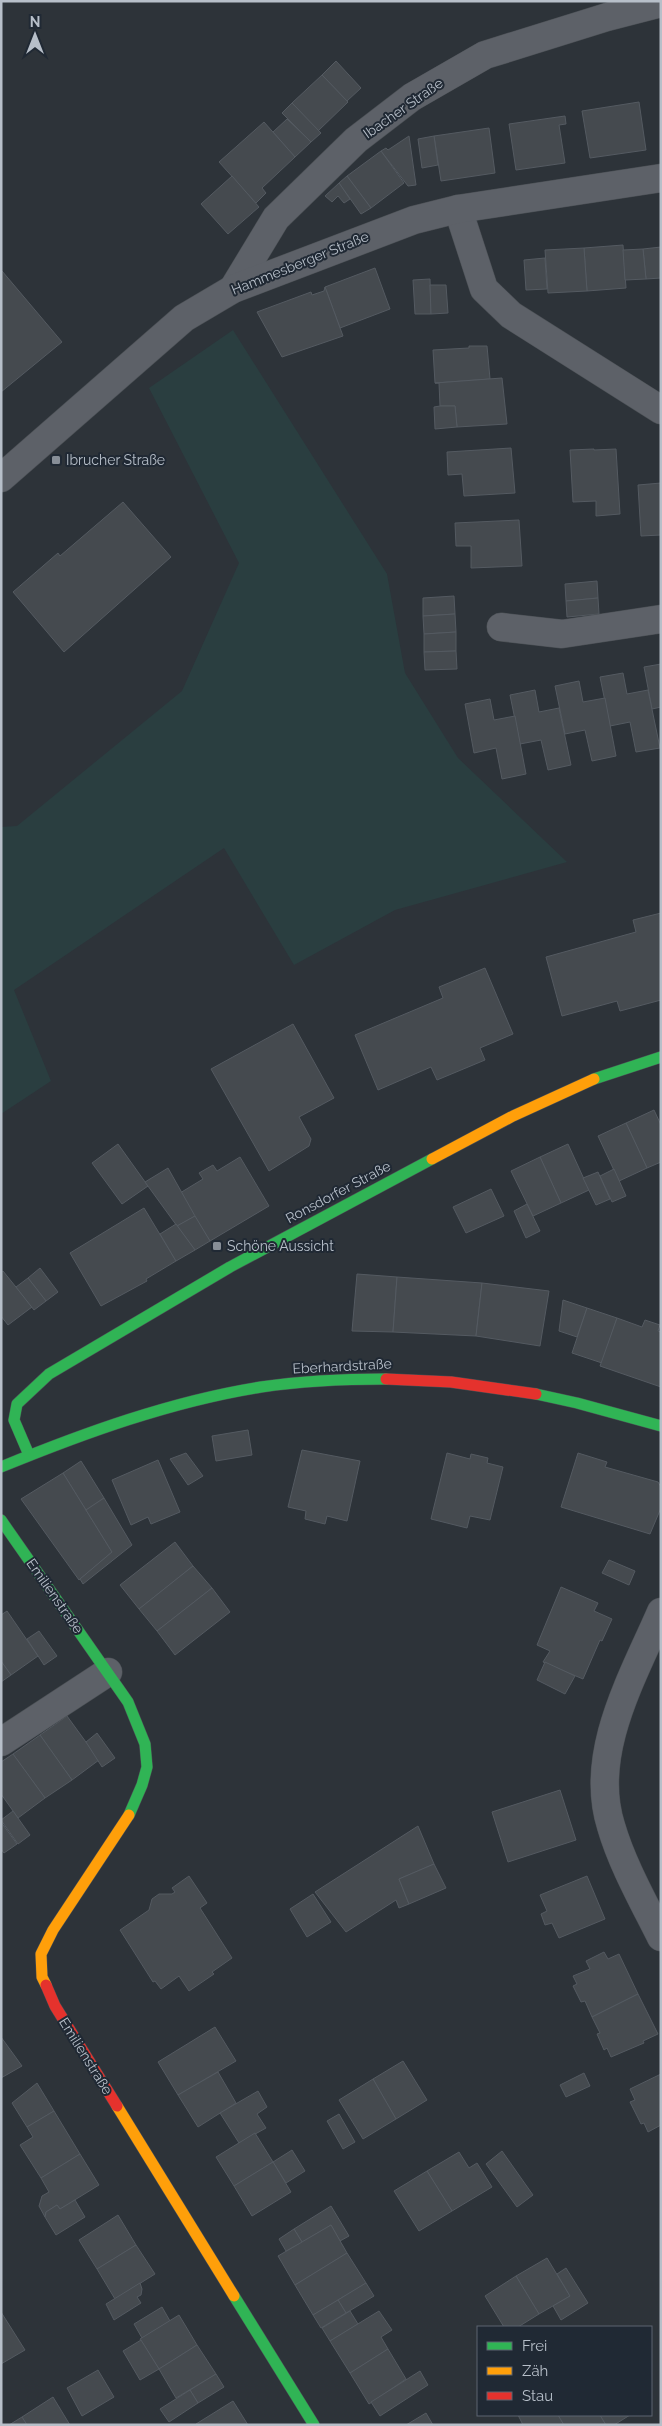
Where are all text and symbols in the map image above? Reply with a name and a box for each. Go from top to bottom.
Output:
north arrow [10,10,60,60]
text: N [30,14,40,30]
street label: Ibacher Straße [360,75,446,141]
street label: Hammesberger Straße [229,228,371,298]
place label: Ibrucher Straße [66,452,165,468]
marker: Ibrucher Straße [50,454,62,466]
street label: Ronsdorfer Straße [283,1158,393,1226]
place label: Schöne Aussicht [227,1238,334,1254]
marker: Schöne Aussicht [211,1240,223,1252]
street label: Eberhardstraße [292,1355,392,1377]
street label: Emilienstraße [23,1556,87,1636]
street label: Emilienstraße [56,2015,116,2097]
legend [477,2326,652,2416]
text: Frei [522,2337,547,2355]
text: Zäh [522,2362,548,2380]
text: Stau [522,2387,553,2405]

